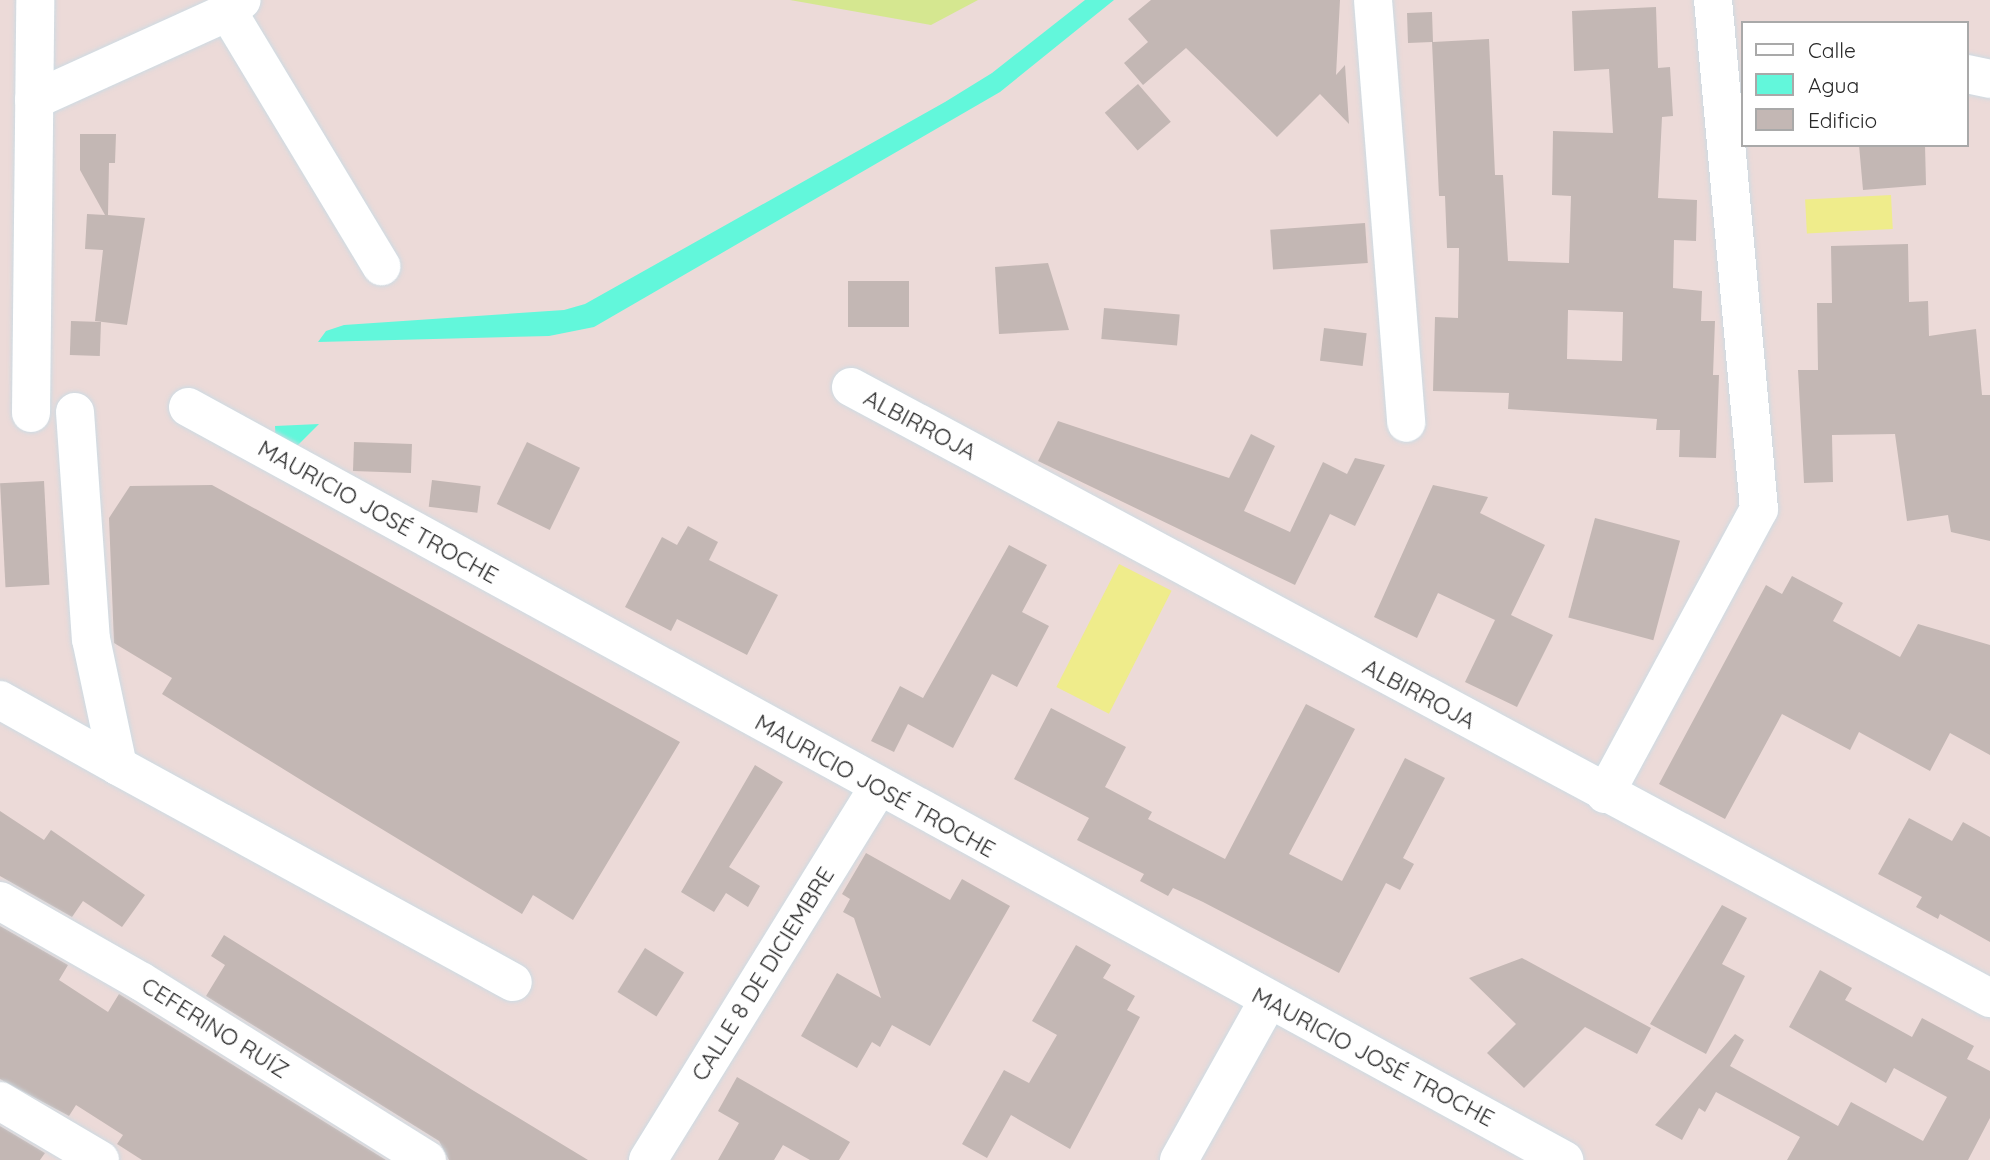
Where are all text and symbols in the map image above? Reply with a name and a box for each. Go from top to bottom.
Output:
legend [1742,21,1969,147]
text: Calle [1808,37,1856,63]
text: Agua [1808,72,1859,98]
text: Edificio [1808,107,1877,133]
street label: ALBIRROJA [859,384,981,466]
street label: MAURICIO JOSÉ TROCHE [253,434,503,590]
street label: ALBIRROJA [1358,653,1480,735]
street label: MAURICIO JOSÉ TROCHE [750,708,1000,864]
street label: CALLE 8 DE DICIEMBRE [686,862,840,1086]
street label: CEFERINO RUÍZ [136,972,294,1084]
street label: MAURICIO JOSÉ TROCHE [1247,981,1499,1133]

